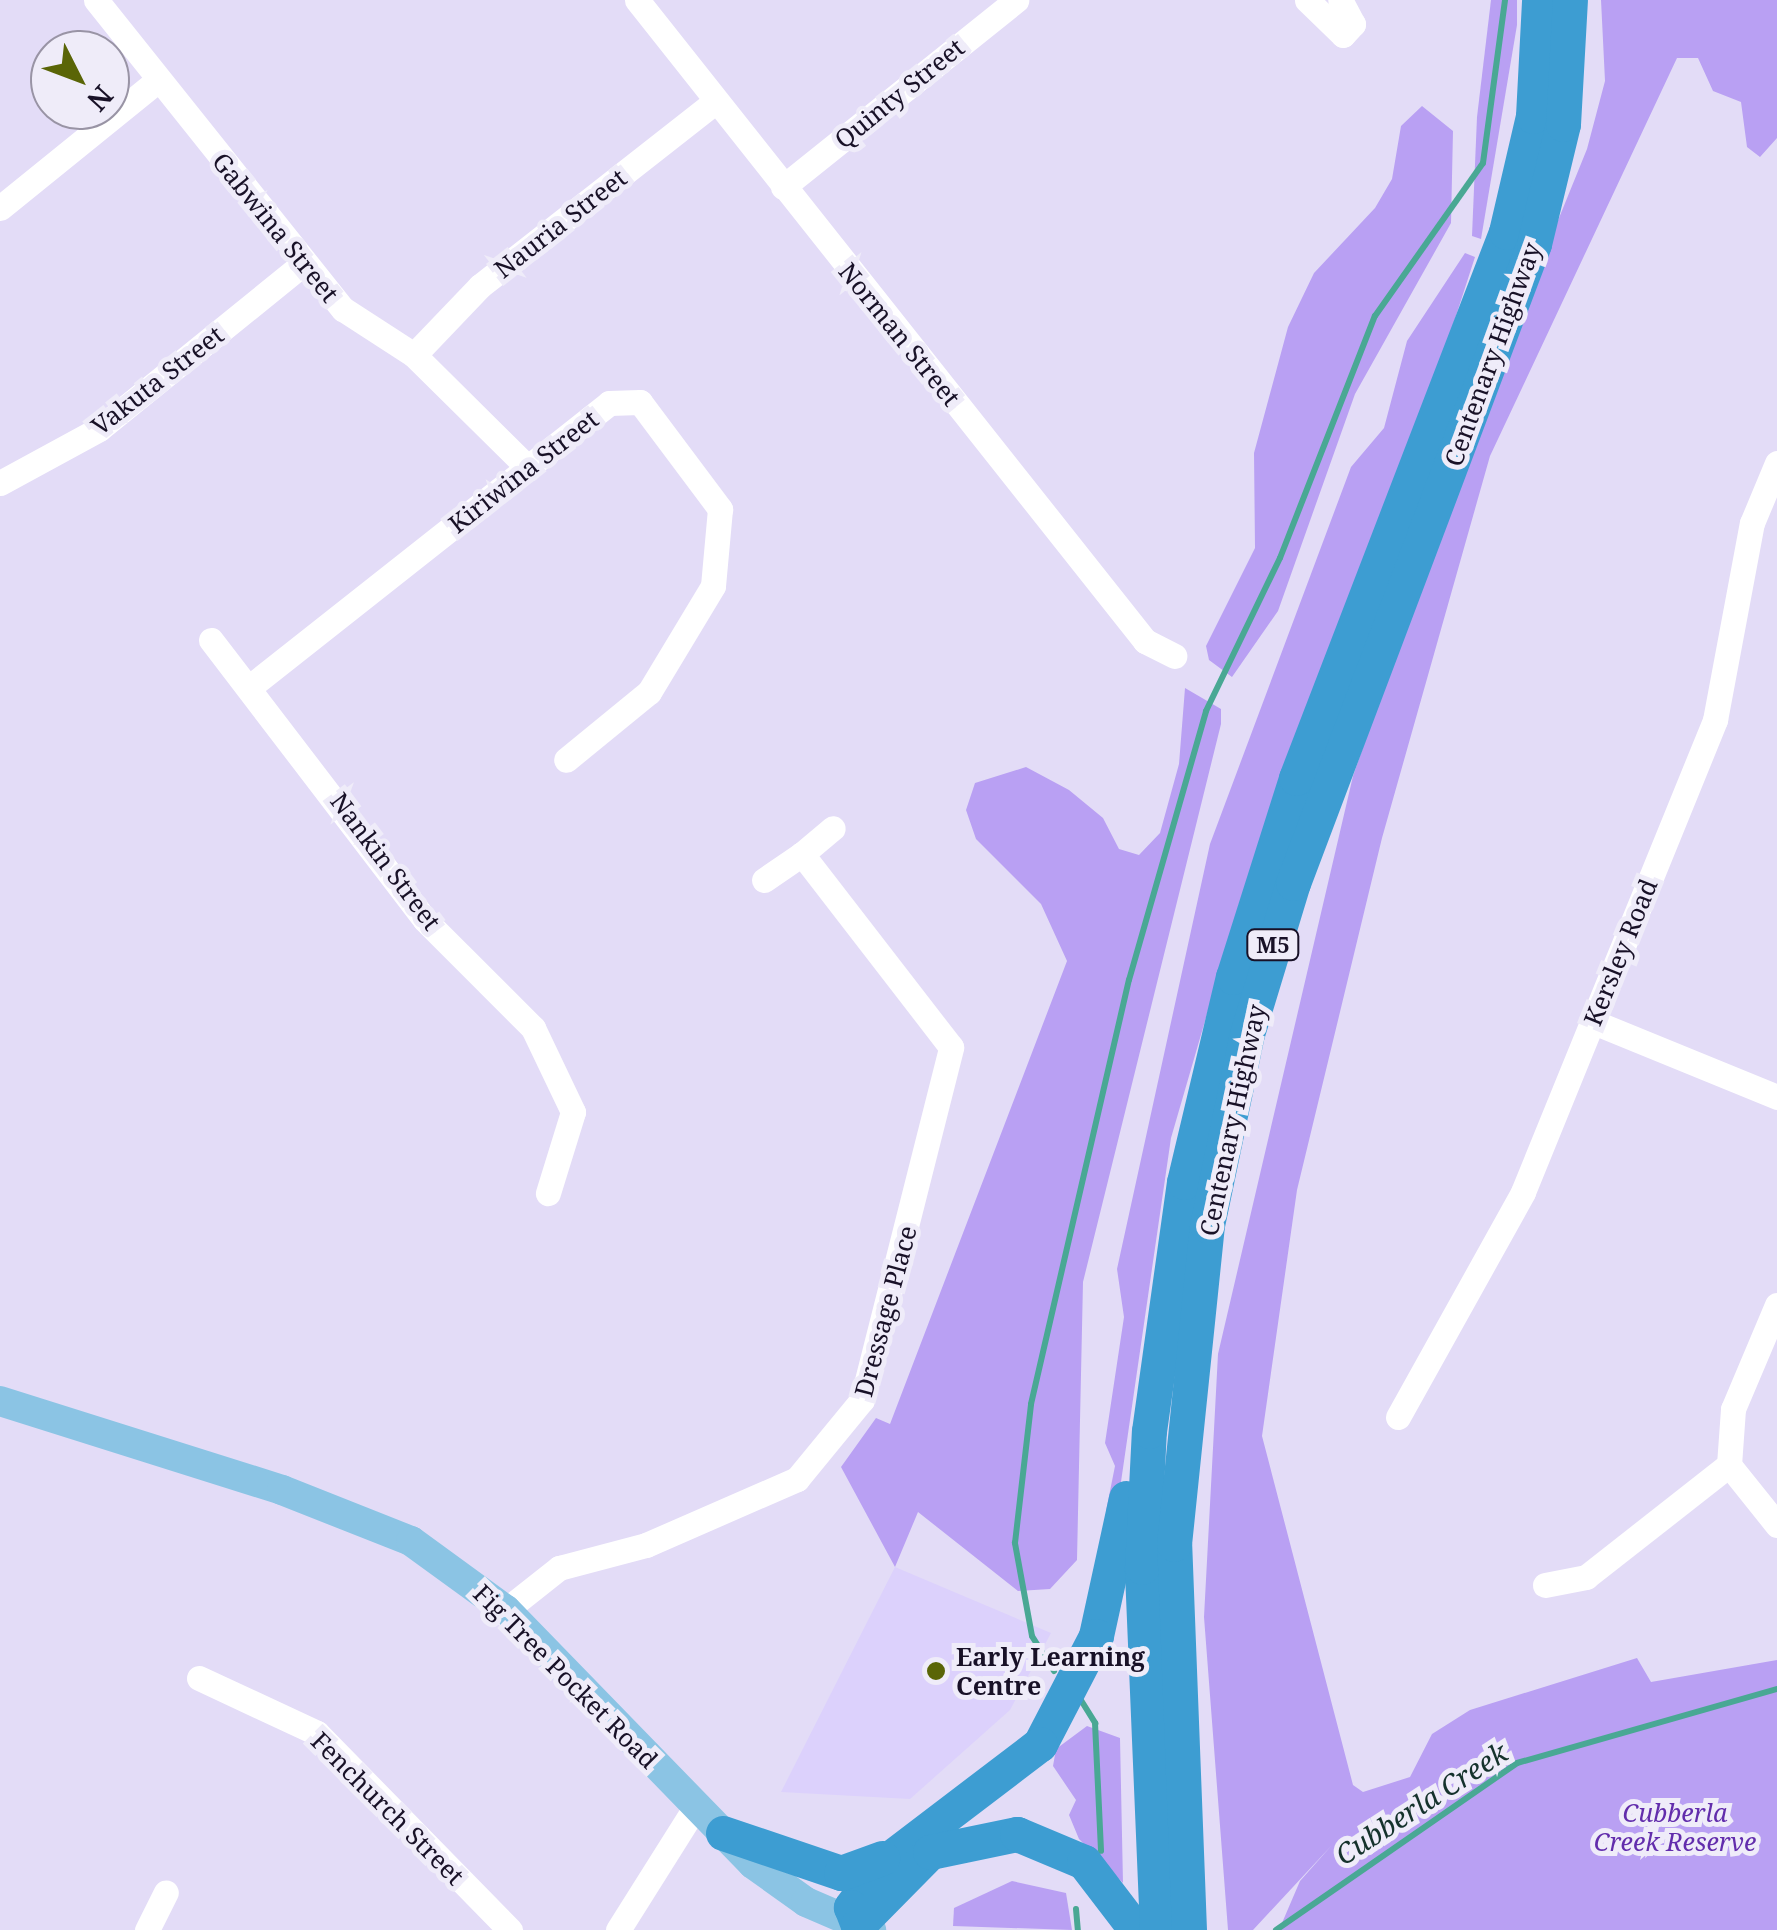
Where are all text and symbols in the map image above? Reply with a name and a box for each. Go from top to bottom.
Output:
north arrow [30,30,130,130]
street label: Quinty Street [828,32,970,154]
text: N [79,78,122,120]
street label: Gabwina Street [207,146,345,308]
street label: Nauria Street [488,162,632,284]
street label: Centenary Highway [1438,238,1546,470]
street label: Norman Street [833,256,967,412]
street label: Vakuta Street [85,319,229,441]
street label: Kiriwina Street [442,403,604,539]
street label: Nankin Street [325,786,447,936]
street label: Kersley Road [1577,874,1663,1030]
road number: M5 [1246,928,1300,962]
street label: Centenary Highway [1193,1001,1271,1239]
street label: Dressage Place [848,1222,922,1400]
street label: Fig Tree Pocket Road [468,1578,664,1774]
place label: Early Learning Centre [956,1642,1145,1701]
marker: Early Learning Centre [925,1660,947,1682]
street label: Fenchurch Street [305,1725,471,1891]
water label: Cubberla Creek [1329,1735,1513,1871]
park label: Cubberla Creek Reserve [1594,1798,1756,1857]

